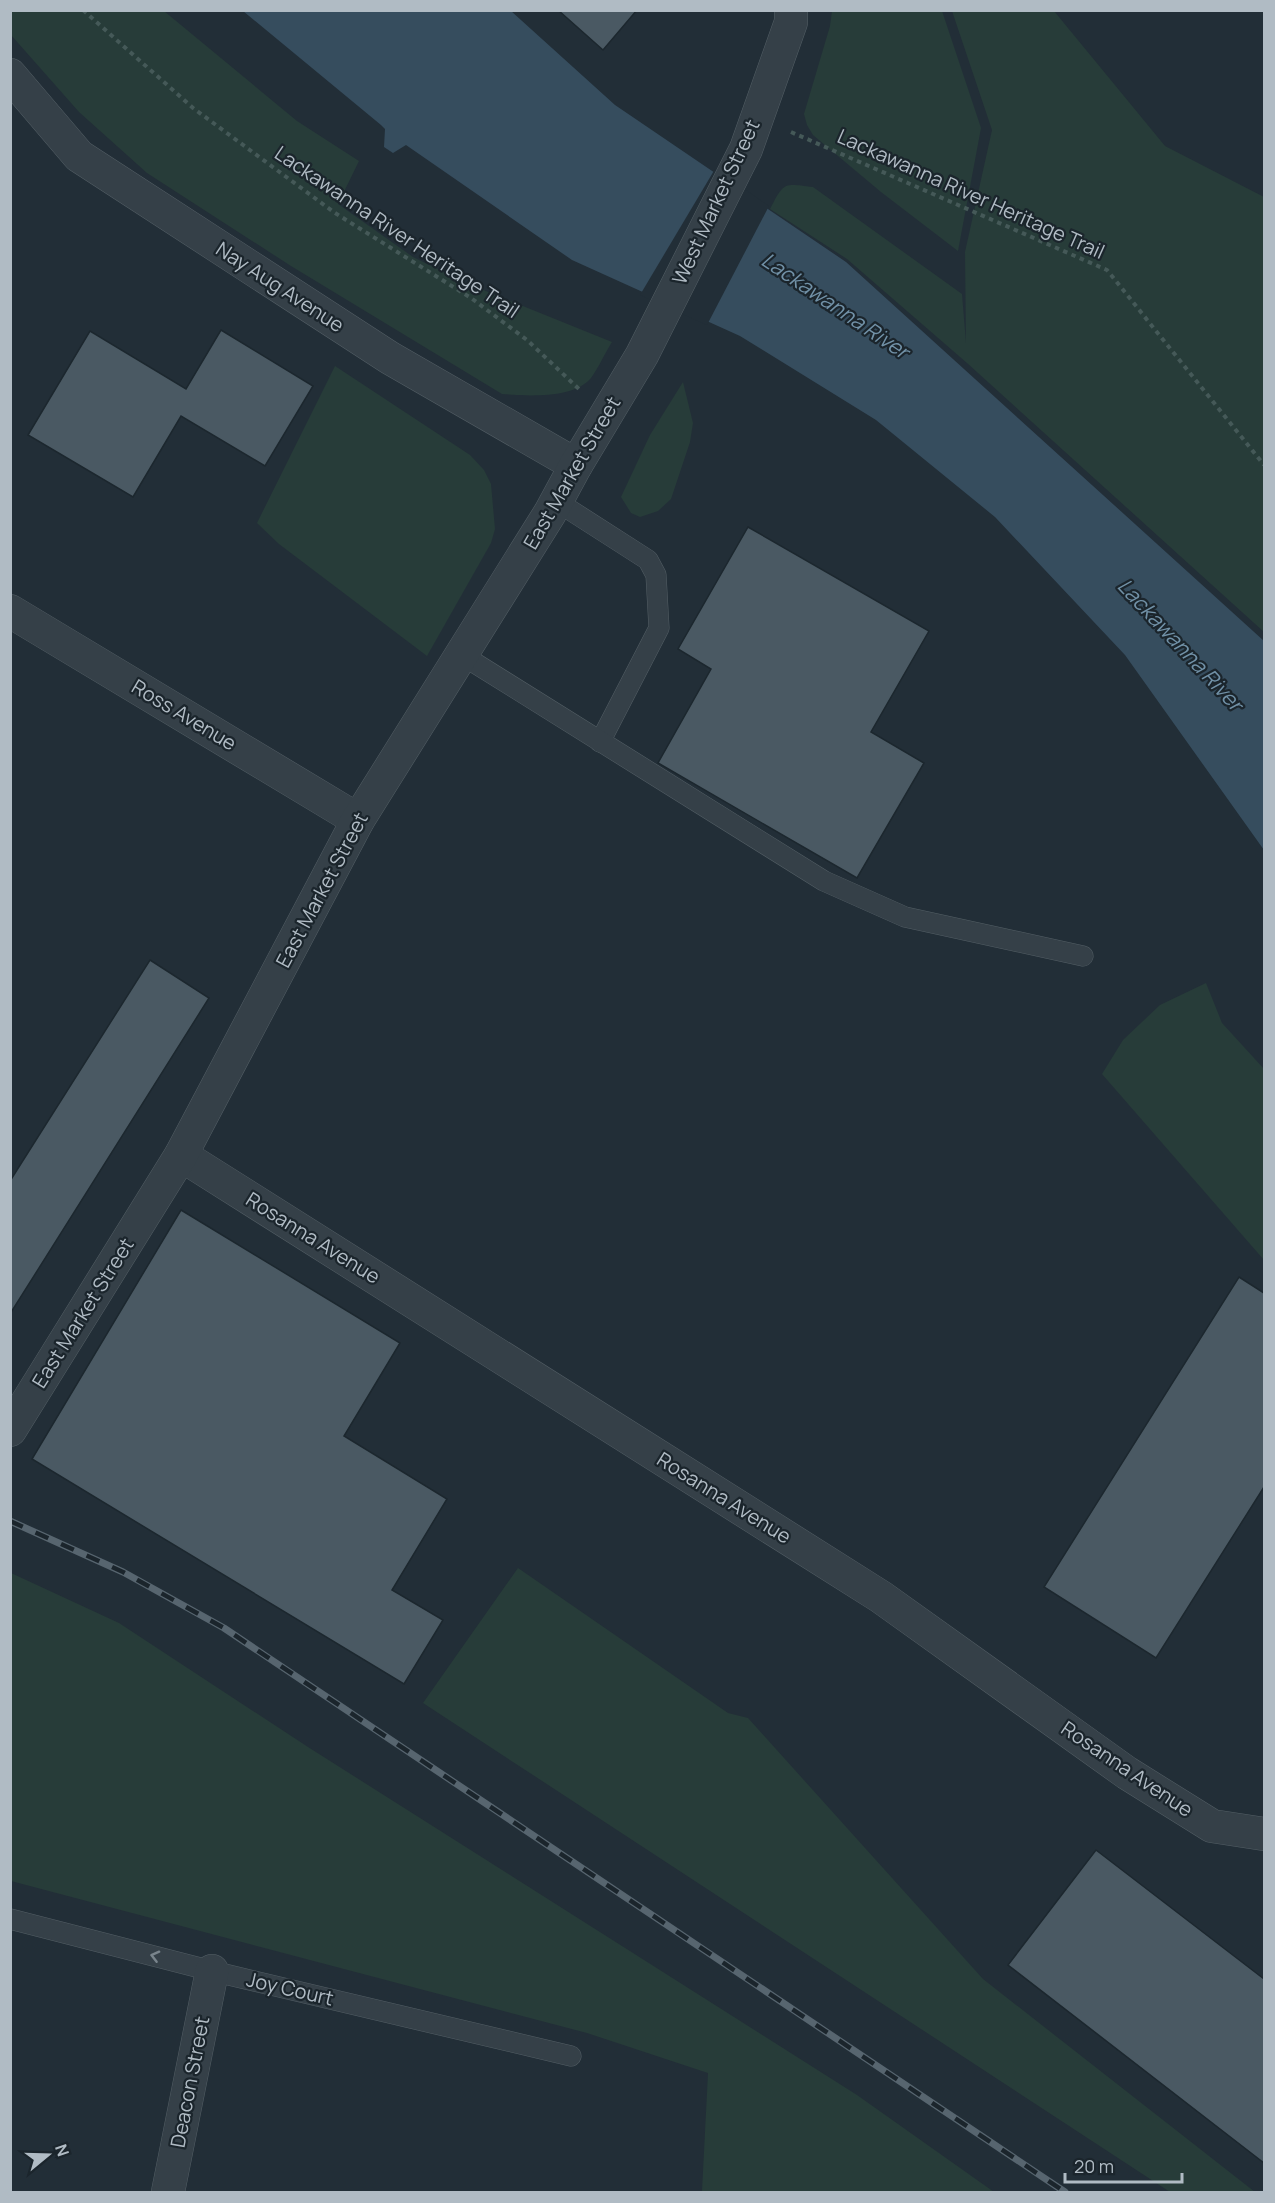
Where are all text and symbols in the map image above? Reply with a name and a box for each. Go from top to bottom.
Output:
street label: West Market Street [665,115,766,289]
street label: Lackawanna River Heritage Trail [833,122,1109,265]
street label: Lackawanna River Heritage Trail [270,139,525,324]
street label: Nay Aug Avenue [211,235,350,338]
water label: Lackawanna River [756,246,917,366]
street label: East Market Street [517,391,626,554]
water label: Lackawanna River [1112,572,1251,718]
street label: Ross Avenue [127,673,242,756]
street label: East Market Street [269,807,374,972]
street label: Rosanna Avenue [241,1186,385,1290]
street label: East Market Street [25,1233,140,1393]
street label: Rosanna Avenue [652,1446,796,1550]
street label: Rosanna Avenue [1056,1715,1198,1823]
one-way arrow [150,1951,161,1963]
street label: Joy Court [244,1965,336,2012]
street label: Deacon Street [164,2014,215,2150]
north arrow [18,2125,78,2185]
text: N [50,2141,74,2159]
scale bar [1065,2146,1182,2184]
text: 20 m [1074,2154,1114,2178]

